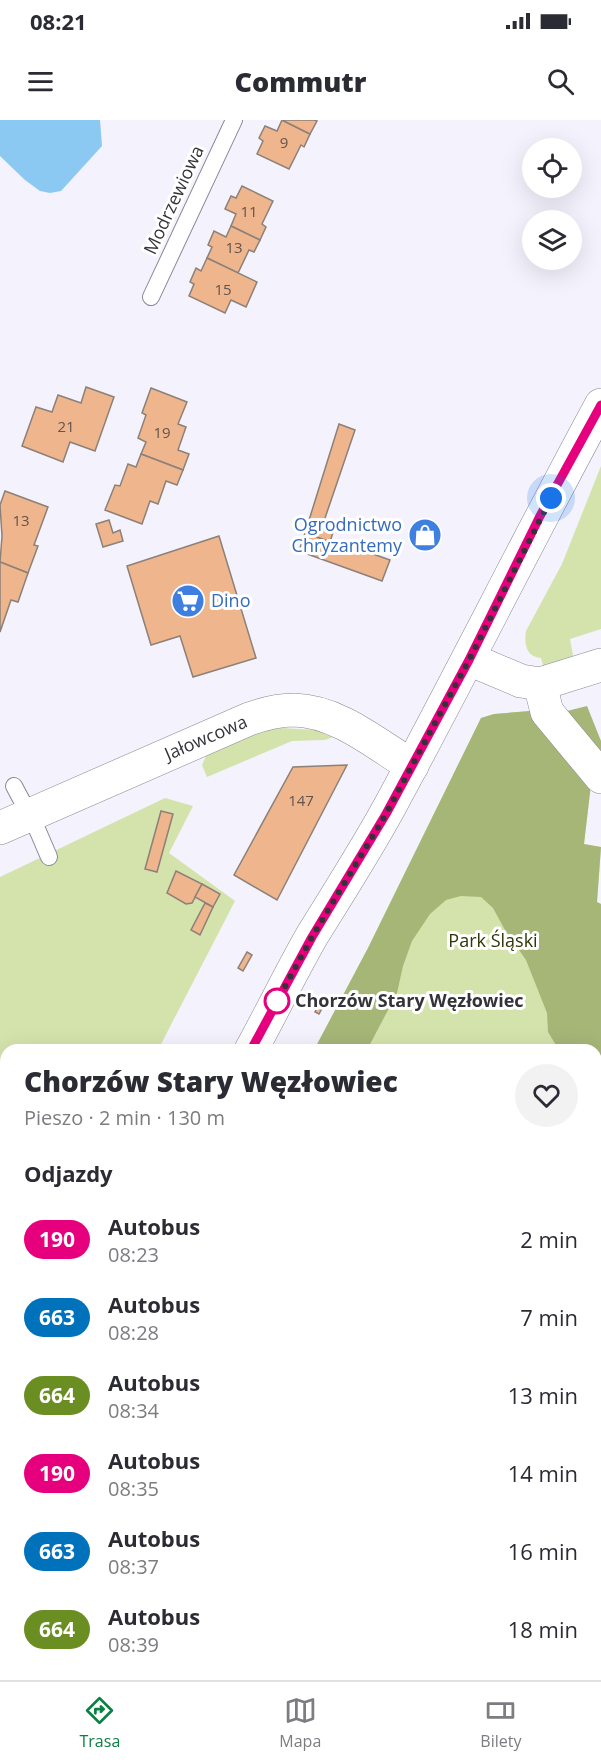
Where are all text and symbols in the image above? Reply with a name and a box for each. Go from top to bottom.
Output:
text: 08:21 [30,6,87,36]
text: Commutr [235,63,366,100]
icon: menu [24,65,57,98]
icon: search [544,65,577,98]
house number: 9 [280,132,288,152]
map controls [522,138,582,270]
button: locate [522,138,582,198]
street label: Modrzewiowa [137,141,209,258]
house number: 11 [240,201,258,221]
button: layers [522,210,582,270]
house number: 13 [225,237,243,257]
house number: 15 [214,279,232,299]
house number: 21 [57,416,75,436]
house number: 19 [153,422,171,442]
your location [536,483,566,513]
house number: 13 [12,510,30,530]
place label: Ogrodnictwo Chryzantemy [292,512,403,557]
shop icon: Ogrodnictwo Chryzantemy [407,517,443,553]
supermarket icon: Dino [170,583,206,619]
place label: Dino [211,588,250,612]
street label: Jałowcowa [159,709,251,766]
house number: 147 [288,790,314,810]
park label: Park Śląski [448,928,538,952]
marker: Chorzów Stary Węzłowiec [264,988,290,1014]
place label: Chorzów Stary Węzłowiec [295,988,524,1012]
text: Chorzów Stary Węzłowiec [24,1062,398,1100]
button: heart [515,1064,578,1127]
text: Pieszo · 2 min · 130 m [24,1104,225,1131]
text: Odjazdy [24,1158,113,1188]
text: Autobus [108,1211,200,1241]
text: 2 min [520,1224,578,1254]
text: 190 [39,1225,75,1253]
text: 08:23 [108,1241,159,1268]
text: Autobus [108,1289,200,1319]
text: 7 min [520,1302,578,1332]
text: 663 [39,1303,75,1331]
text: 08:28 [108,1319,159,1346]
text: Autobus [108,1367,200,1397]
text: 13 min [508,1380,578,1410]
text: 664 [39,1381,75,1409]
text: 08:34 [108,1397,159,1424]
text: Autobus [108,1445,200,1475]
text: 14 min [508,1458,578,1488]
text: 190 [39,1459,75,1487]
text: 08:35 [108,1475,159,1502]
text: Autobus [108,1523,200,1553]
text: 16 min [508,1536,578,1566]
text: 663 [39,1537,75,1565]
text: 08:37 [108,1553,159,1580]
text: Autobus [108,1601,200,1631]
text: 18 min [508,1614,578,1644]
text: 664 [39,1615,75,1643]
text: 08:39 [108,1631,159,1658]
tab: Trasa [80,1694,120,1752]
tab: Mapa [279,1694,321,1752]
tab: Bilety [480,1694,521,1752]

